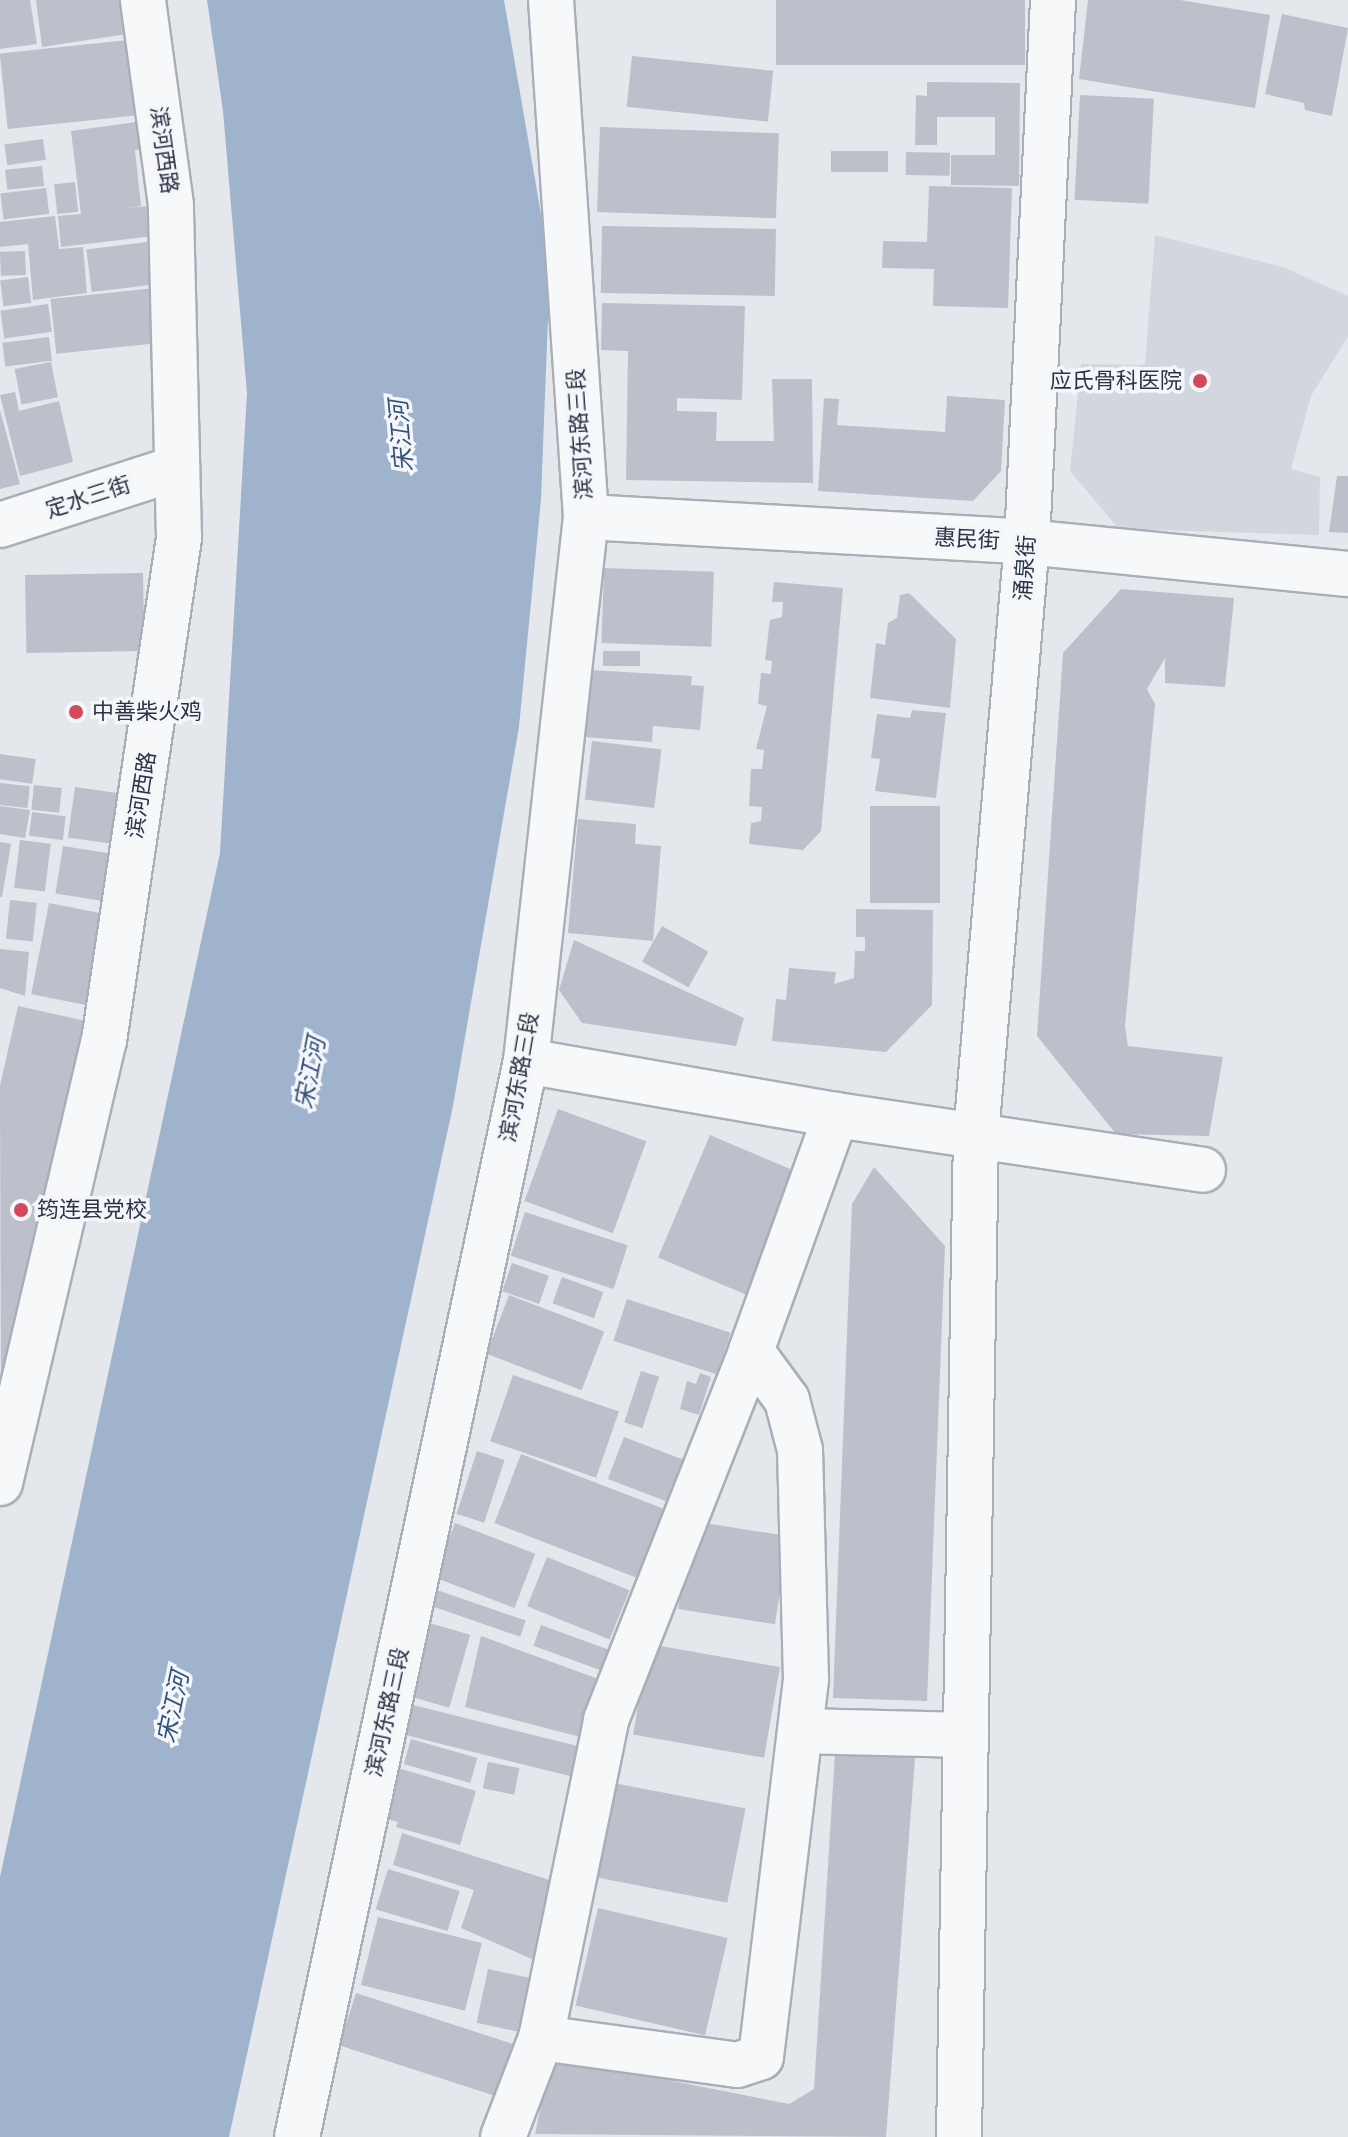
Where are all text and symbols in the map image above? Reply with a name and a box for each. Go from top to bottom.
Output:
street label: 滨河西路 [145,105,183,195]
street label: 滨河东路三段 [562,367,598,501]
place label: 应氏骨科医院 [1050,368,1182,394]
marker: 应氏骨科医院 [1189,370,1211,392]
water label: 宋江河 [384,399,418,473]
street label: 定水三街 [42,471,134,523]
street label: 惠民街 [933,524,1001,554]
street label: 涌泉街 [1010,534,1040,602]
place label: 中善柴火鸡 [92,699,202,725]
marker: 中善柴火鸡 [67,703,85,721]
street label: 滨河西路 [121,749,161,841]
street label: 滨河东路三段 [495,1010,543,1144]
water label: 宋江河 [289,1035,331,1111]
place label: 筠连县党校 [37,1197,147,1223]
marker: 筠连县党校 [12,1201,30,1219]
street label: 滨河东路三段 [360,1645,414,1779]
water label: 宋江河 [151,1669,195,1745]

